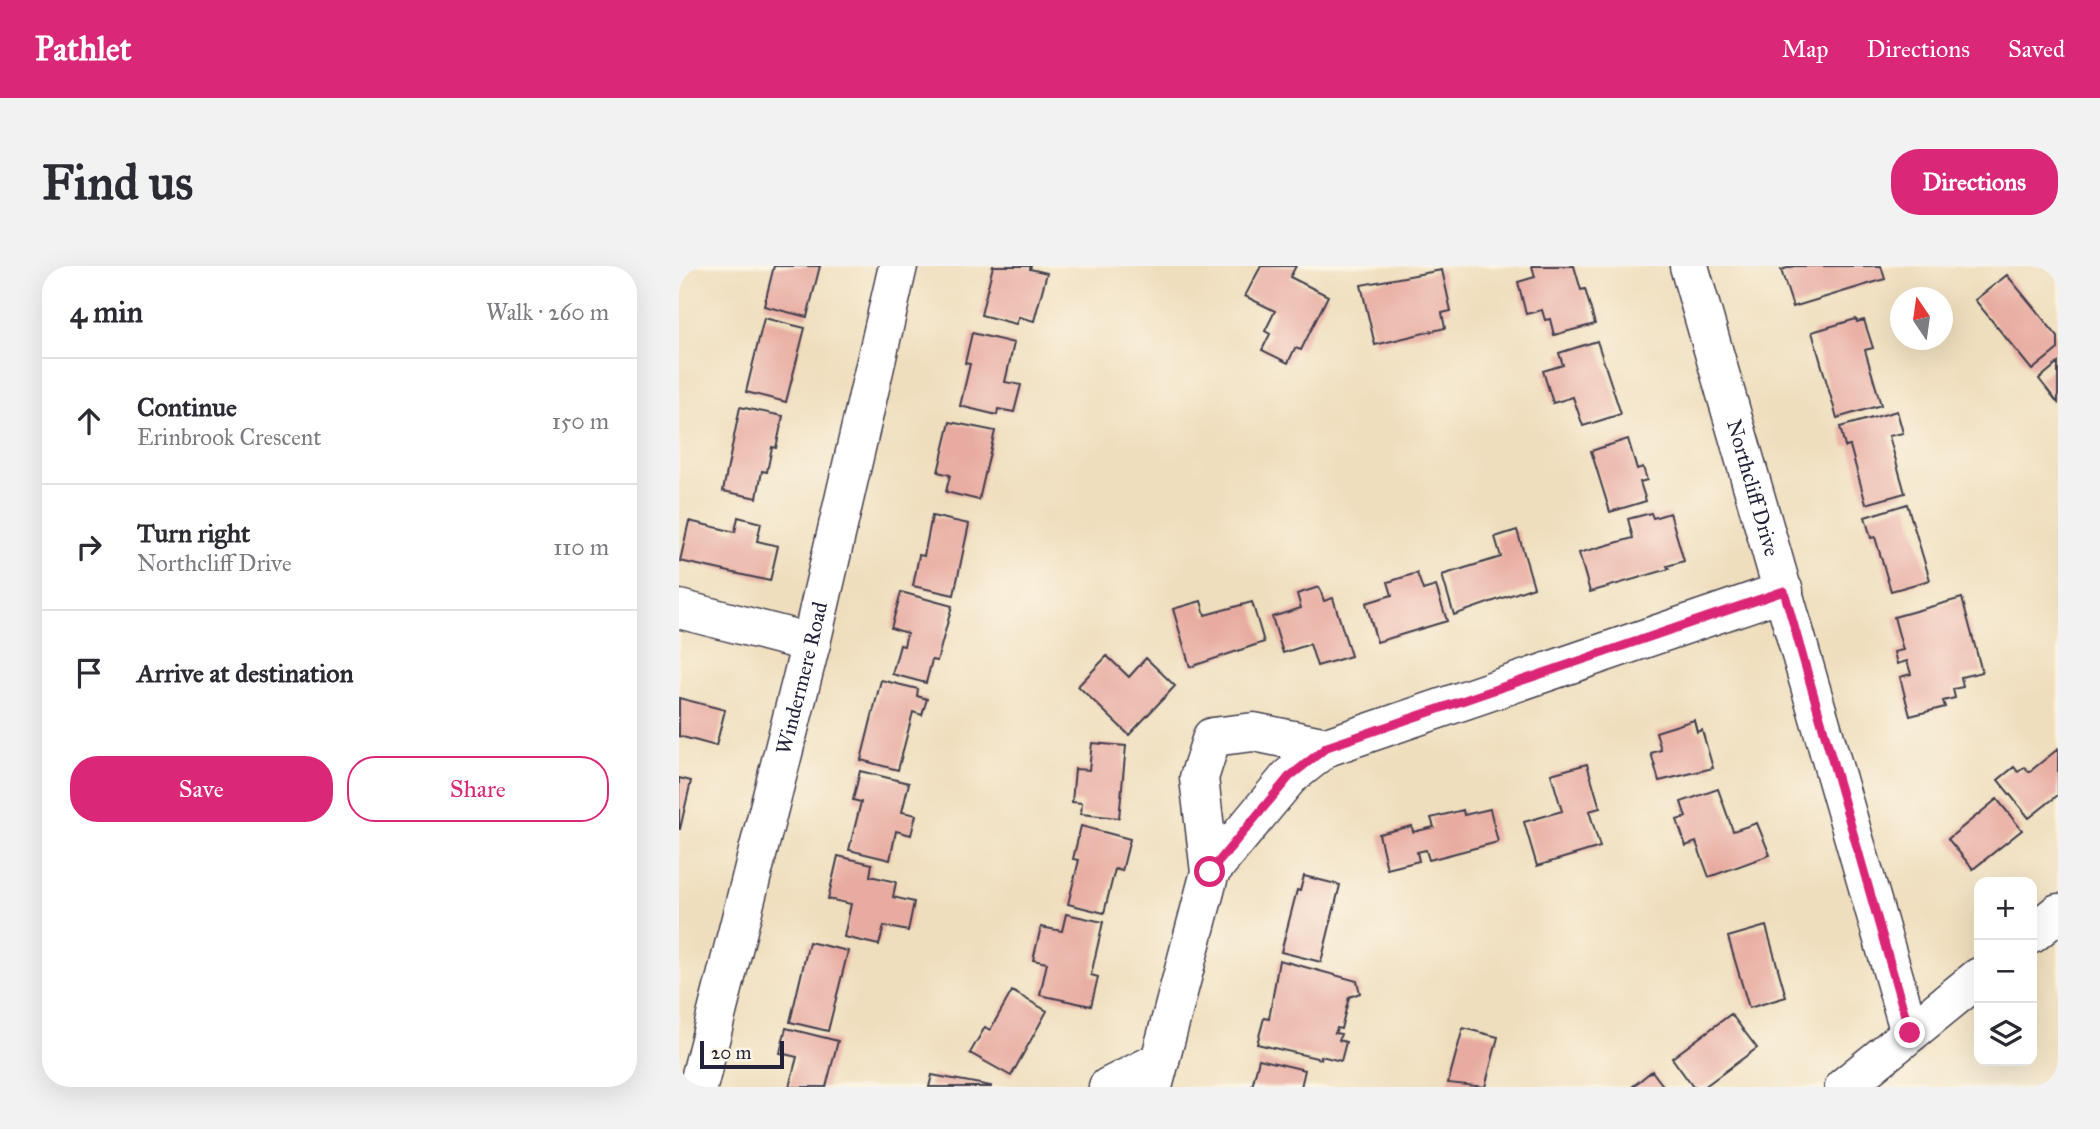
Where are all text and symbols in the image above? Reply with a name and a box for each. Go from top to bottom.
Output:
text: Pathlet [35,29,132,69]
text: Map [1782,34,1829,64]
text: Directions [1867,34,1970,64]
text: Saved [2008,34,2065,64]
button: Directions [1891,149,2058,215]
text: Find us [42,153,193,212]
north arrow [1890,287,1953,350]
text: 4 min [70,294,143,330]
text: Walk · 260 m [486,298,609,326]
text: Continue [137,391,237,423]
icon: ahead [70,402,108,440]
text: 150 m [552,407,609,435]
street label: Northcliff Drive [1721,417,1785,560]
text: Erinbrook Crescent [137,423,321,451]
text: Turn right [137,517,250,549]
icon: right [70,528,108,566]
text: 110 m [553,533,609,561]
text: Northcliff Drive [137,549,291,577]
street label: Windermere Road [770,599,833,757]
icon: arrive [70,654,108,692]
text: Arrive at destination [137,657,354,689]
button: Save [70,756,333,822]
button: Share [347,756,609,822]
route start [1194,856,1225,887]
map controls [1974,877,2037,1066]
button: + [1974,877,2037,940]
button: − [1974,940,2037,1003]
button: layers [1974,1003,2037,1066]
route end [1894,1017,1925,1048]
scale bar [700,1038,784,1070]
text: 20 m [711,1041,752,1064]

